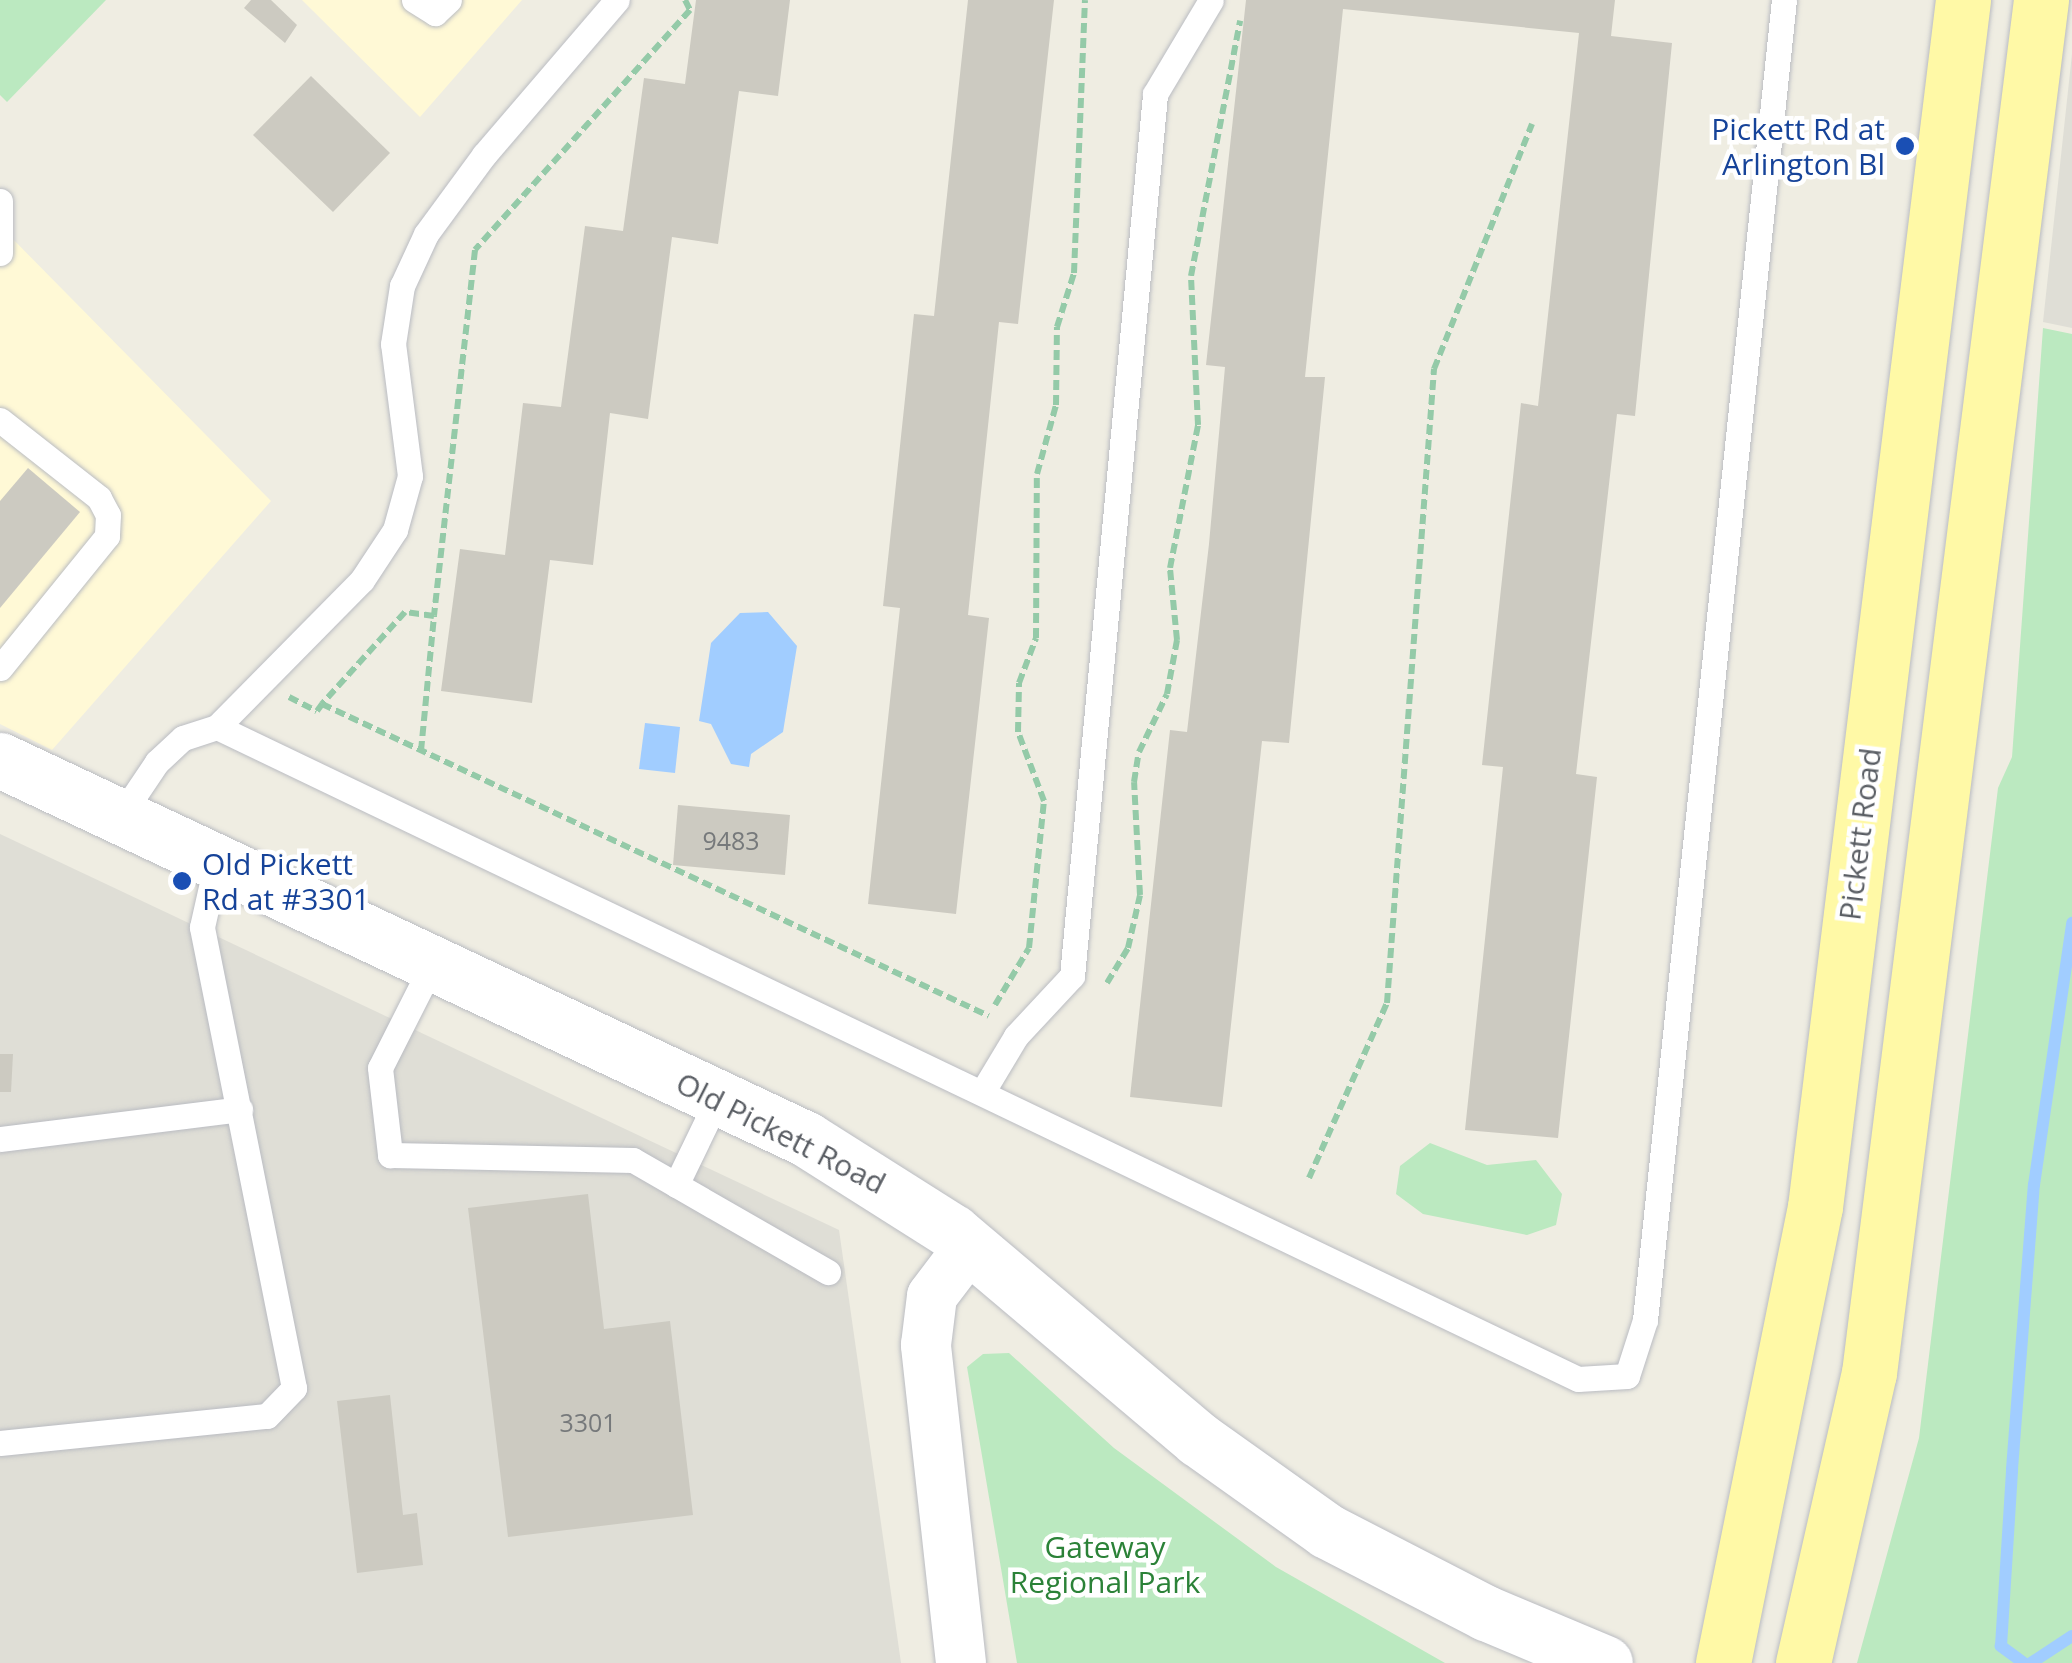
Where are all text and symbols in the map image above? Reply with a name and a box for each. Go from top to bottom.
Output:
place label: Pickett Rd at Arlington Bl [1711,111,1885,182]
marker: Pickett Rd at Arlington Bl [1894,135,1916,157]
street label: Pickett Road [1832,746,1888,922]
house number: 9483 [702,825,760,855]
place label: Old Pickett Rd at #3301 [202,846,370,916]
marker: Old Pickett Rd at #3301 [171,870,193,892]
street label: Old Pickett Road [670,1065,892,1201]
house number: 3301 [559,1407,617,1437]
park label: Gateway Regional Park [1010,1529,1200,1600]

